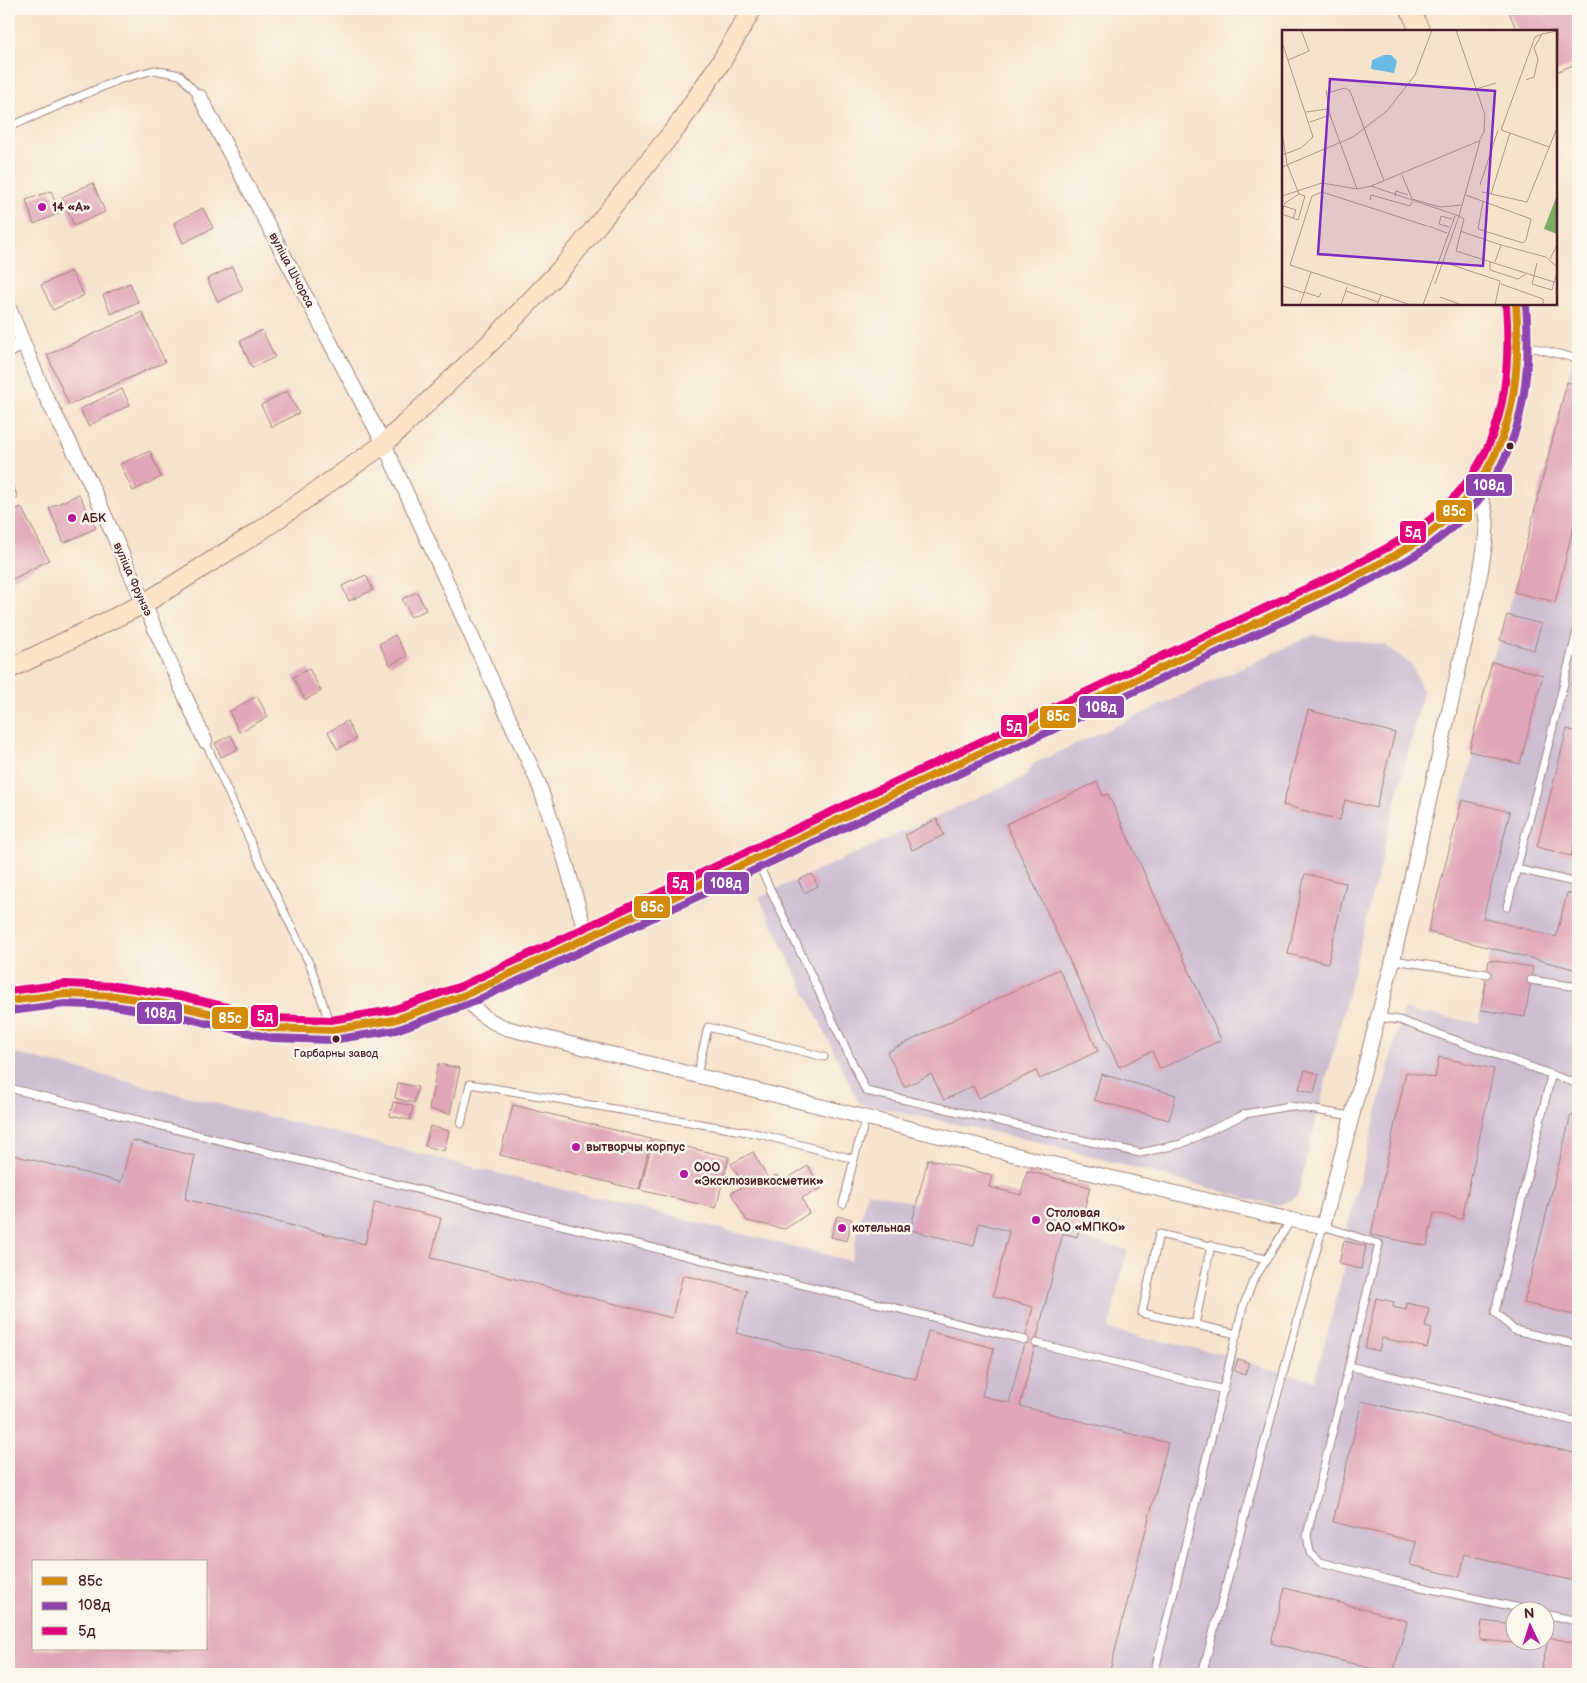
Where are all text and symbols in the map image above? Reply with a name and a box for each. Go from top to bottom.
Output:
inset map [1282,30,1557,305]
place label: 14 «А» [52,200,91,215]
marker: 14 «А» [36,201,48,213]
street label: вуліца Шчорса [265,230,318,310]
unlabelled marker [1505,441,1515,451]
line badge: 108д [1465,473,1513,497]
text: 108д [1473,477,1505,494]
line badge: 85с [1435,499,1473,523]
text: 85с [1442,503,1466,520]
place label: АБК [81,511,107,526]
marker: АБК [66,512,78,524]
line badge: 5д [1399,520,1427,544]
text: 5д [1405,524,1422,541]
street label: вуліца Фрунзэ [110,540,156,618]
line badge: 108д [1078,695,1125,719]
text: 108д [1085,699,1117,716]
line badge: 85с [1039,705,1077,729]
text: 85с [1046,708,1070,725]
line badge: 5д [1000,714,1028,738]
text: 5д [1006,718,1023,735]
line badge: 5д [666,871,695,895]
line badge: 108д [703,871,750,895]
text: 5д [672,875,689,892]
text: 108д [710,875,742,892]
line badge: 85с [633,895,671,919]
text: 85с [640,899,664,916]
line badge: 108д [136,1001,183,1025]
line badge: 5д [250,1004,279,1028]
text: 108д [144,1005,176,1022]
line badge: 85с [211,1006,249,1030]
text: 5д [257,1008,274,1025]
text: 85с [218,1010,242,1027]
marker: Гарбарны завод [331,1034,341,1044]
place label: Гарбарны завод [294,1047,378,1060]
place label: вытворчы корпус [586,1140,685,1155]
marker: вытворчы корпус [570,1141,582,1153]
place label: ООО «Эксклюзивкосметик» [694,1160,824,1189]
marker: ООО «Эксклюзивкосметик» [678,1168,690,1180]
place label: Столовая ОАО «МПКО» [1046,1206,1126,1235]
marker: Столовая ОАО «МПКО» [1030,1214,1042,1226]
place label: котельная [852,1221,911,1236]
marker: котельная [836,1222,848,1234]
legend [32,1560,208,1650]
text: 85с [78,1572,103,1591]
text: 108д [78,1596,111,1615]
north arrow [1504,1600,1554,1650]
text: N [1523,1605,1535,1622]
text: 5д [78,1622,96,1641]

